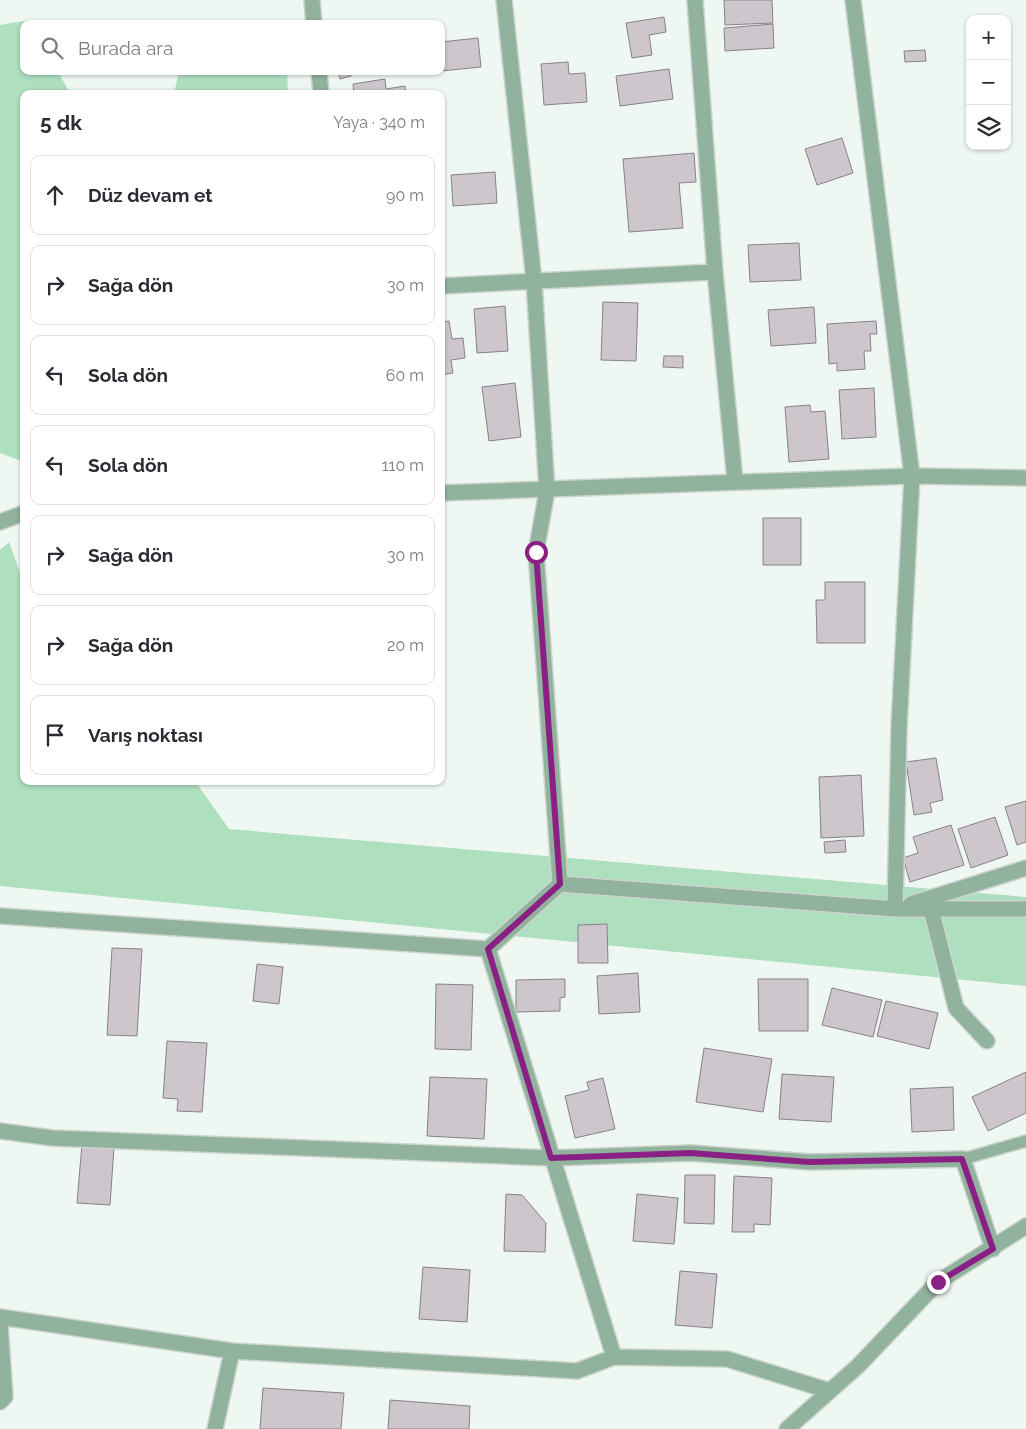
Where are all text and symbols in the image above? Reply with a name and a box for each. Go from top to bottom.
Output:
map controls [966,15,1011,150]
button: + [966,15,1011,60]
search box [20,20,445,75]
icon: search [38,34,66,62]
text: Burada ara [78,37,173,59]
button: − [966,60,1011,105]
button: layers [966,105,1011,150]
text: 5 dk [40,110,82,135]
text: Yaya · 340 m [333,113,425,132]
icon: ahead [41,181,69,209]
text: Düz devam et [88,184,213,206]
text: 90 m [386,186,424,205]
icon: right [41,271,69,299]
text: Sağa dön [88,274,173,296]
text: 30 m [387,276,424,295]
icon: left [41,361,69,389]
text: Sola dön [88,364,168,386]
text: 60 m [386,366,424,385]
icon: left [41,451,69,479]
text: Sola dön [88,454,168,476]
text: 110 m [382,456,424,475]
icon: right [41,541,69,569]
route start [525,541,548,564]
text: Sağa dön [88,544,173,566]
text: 30 m [387,546,424,565]
icon: right [41,631,69,659]
text: Sağa dön [88,634,173,656]
text: 20 m [387,636,424,655]
icon: arrive [41,721,69,749]
text: Varış noktası [88,724,203,746]
route end [927,1271,950,1294]

